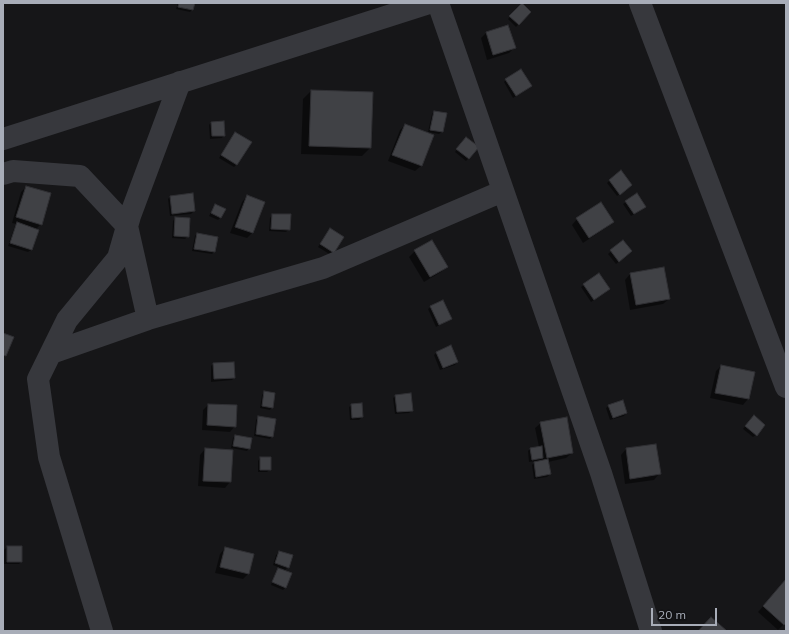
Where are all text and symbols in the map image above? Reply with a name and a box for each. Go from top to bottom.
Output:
scale bar [653,600,719,626]
text: 20 m [658,607,686,622]

